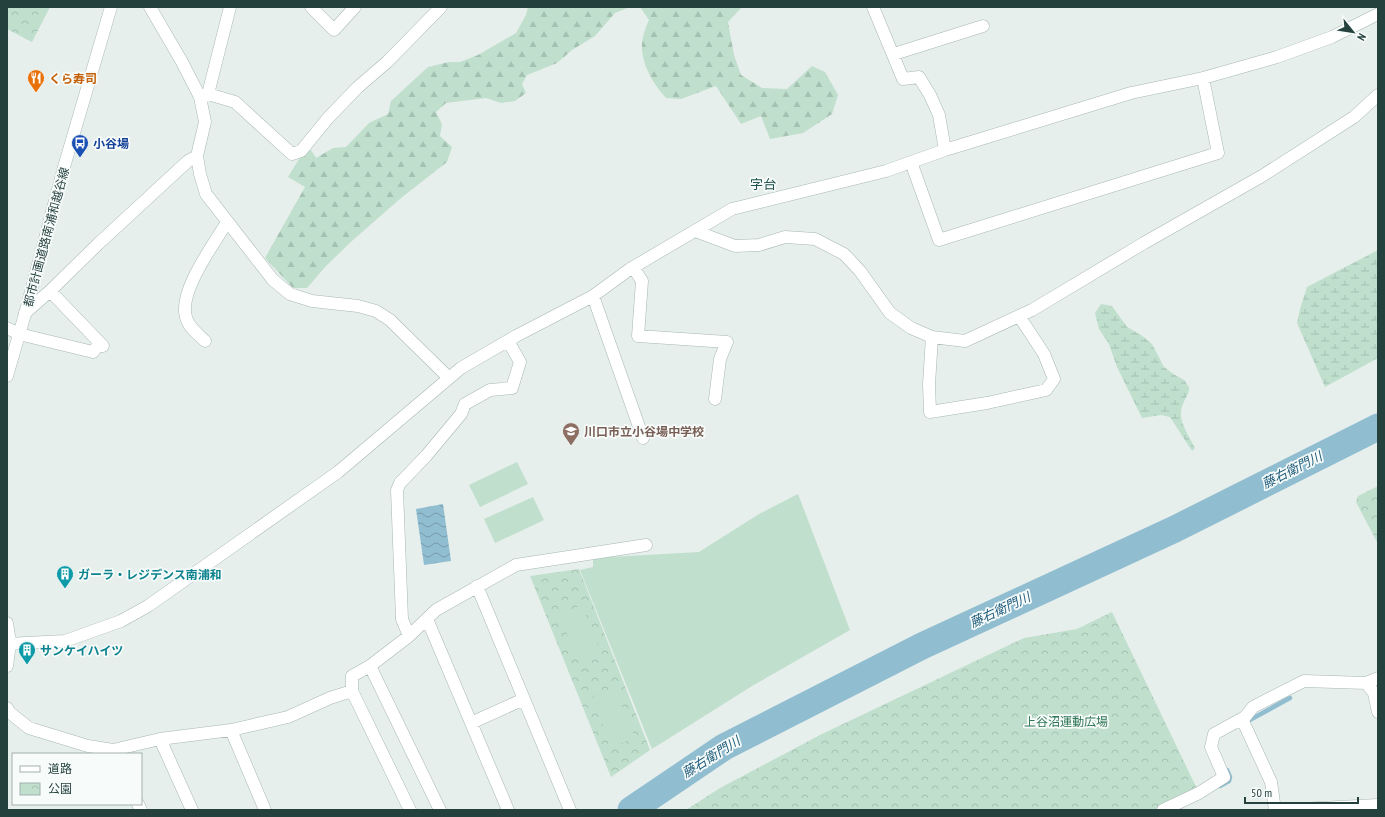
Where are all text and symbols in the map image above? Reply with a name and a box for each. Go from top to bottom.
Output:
north arrow [1333,12,1373,52]
text: N [1354,31,1369,43]
restaurant icon: くら寿司 [26,68,46,93]
place label: くら寿司 [49,71,97,86]
bus stop icon: 小谷場 [70,133,90,158]
place label: 小谷場 [93,136,129,151]
street label: 都市計画道路南浦和越谷線 [20,166,72,308]
district label: 字台 [750,176,776,193]
school or university icon: 川口市立小谷場中学校 [561,421,581,446]
place label: 川口市立小谷場中学校 [584,424,704,439]
water label: 藤右衛門川 [1259,447,1327,492]
building icon: ガーラ・レジデンス南浦和 [55,564,75,589]
place label: ガーラ・レジデンス南浦和 [78,567,222,582]
water label: 藤右衛門川 [967,588,1035,631]
building icon: サンケイハイツ [17,640,37,665]
place label: サンケイハイツ [40,643,123,658]
park label: 上谷沼運動広場 [1024,714,1108,729]
water label: 藤右衛門川 [679,732,745,781]
legend [12,753,142,805]
text: 道路 [48,761,72,776]
scale bar [1245,779,1358,805]
text: 公園 [48,781,72,796]
text: 50 m [1251,785,1272,800]

